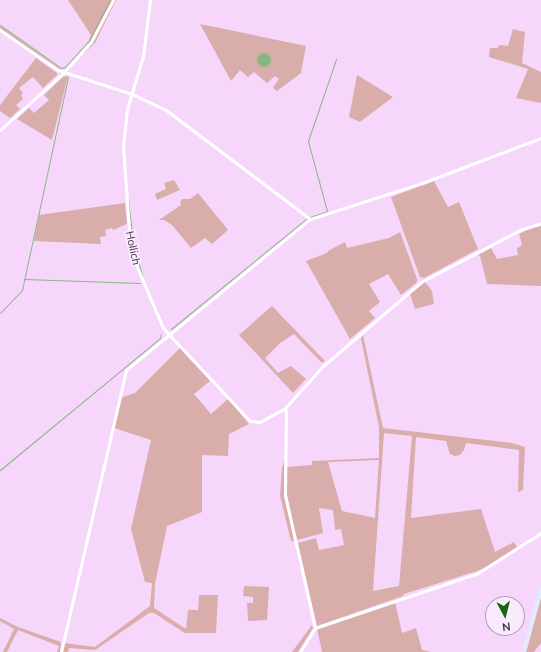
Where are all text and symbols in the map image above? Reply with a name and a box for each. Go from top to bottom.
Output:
street label: Hollich [123,230,143,266]
north arrow [485,596,525,636]
text: N [501,619,511,634]

